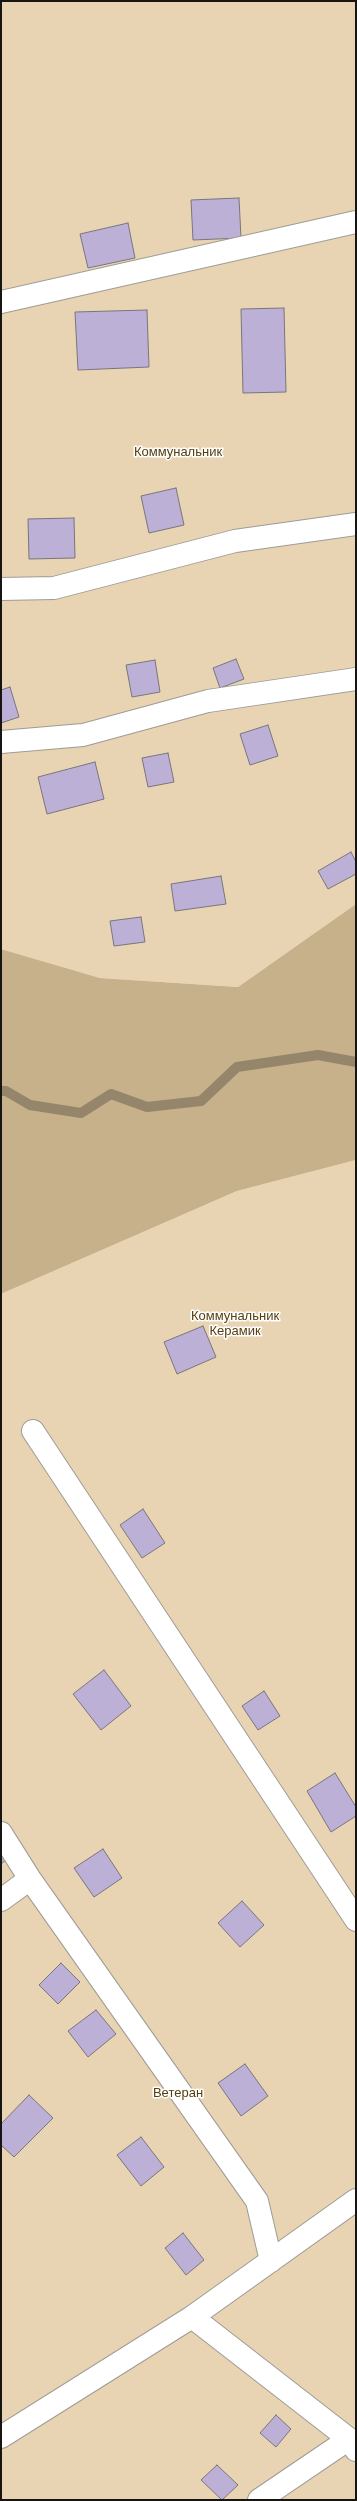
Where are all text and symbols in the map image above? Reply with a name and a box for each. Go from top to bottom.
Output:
park label: Коммунальник [134,444,222,460]
park label: Коммунальник Керамик [191,1308,279,1339]
park label: Ветеран [153,2085,203,2101]

